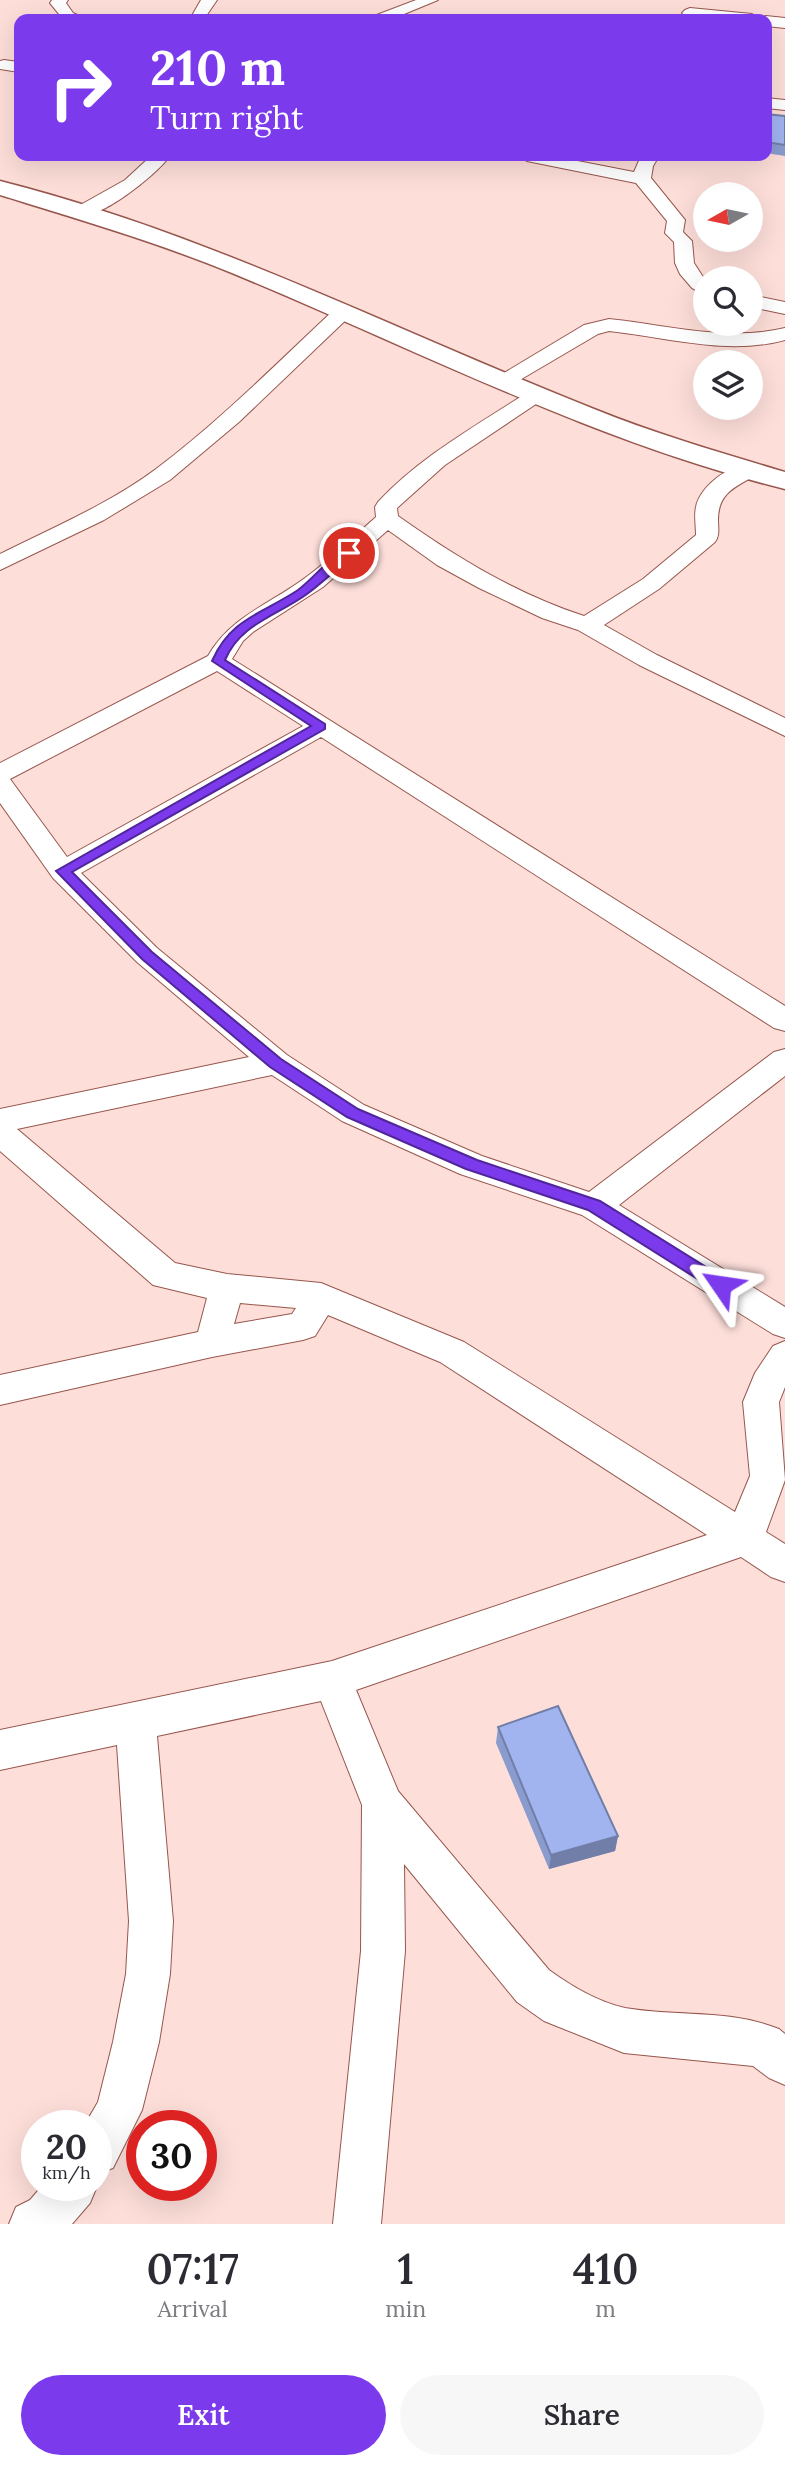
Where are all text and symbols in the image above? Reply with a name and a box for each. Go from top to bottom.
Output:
text: 210 m [150,36,285,98]
icon: right [35,42,126,133]
text: Turn right [150,97,303,138]
north arrow [693,182,763,252]
map controls [693,182,763,420]
button: search [693,266,763,336]
button: layers [693,350,763,420]
pin [319,523,379,583]
icon: arrive [330,534,368,572]
position arrow [684,1248,758,1322]
speed limit sign: 30 [126,2110,217,2201]
text: 20 [46,2124,87,2169]
text: km/h [42,2161,91,2184]
text: 07:17 [146,2242,239,2296]
text: 1 [397,2242,414,2296]
text: 410 [573,2242,639,2296]
text: Arrival [157,2294,228,2323]
text: min [385,2294,426,2323]
text: m [595,2294,616,2323]
button: Exit [21,2375,386,2455]
button: Share [400,2375,764,2455]

